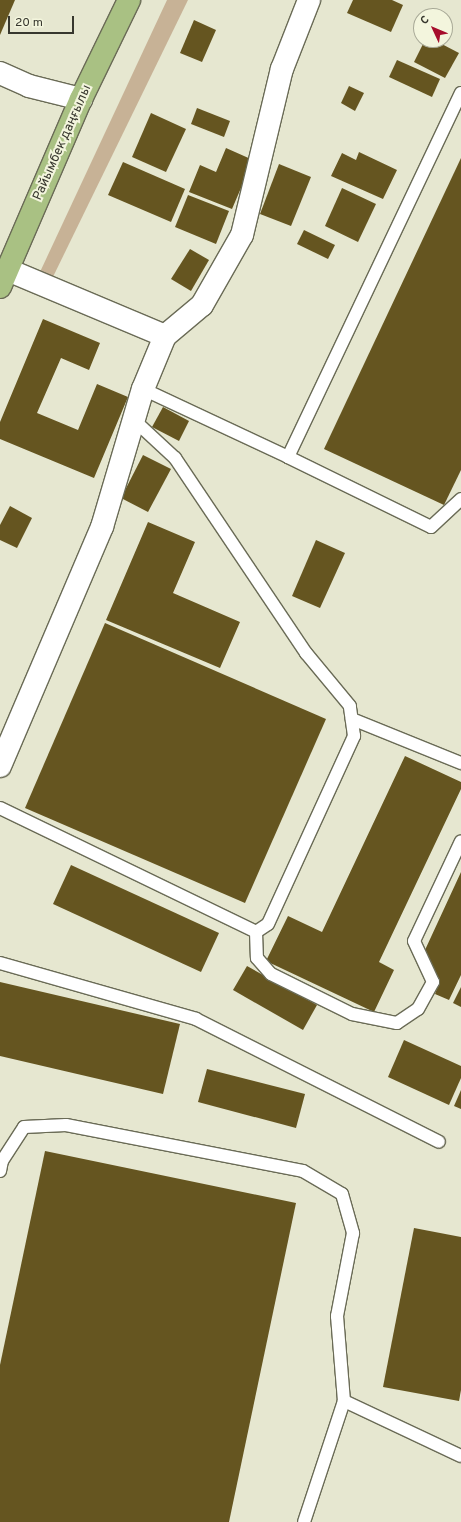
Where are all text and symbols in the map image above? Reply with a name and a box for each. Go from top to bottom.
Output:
scale bar [10,8,76,34]
north arrow [413,8,453,48]
text: С [418,13,433,28]
text: 20 m [15,15,43,31]
street label: Райымбек даңғылы [31,83,95,203]

